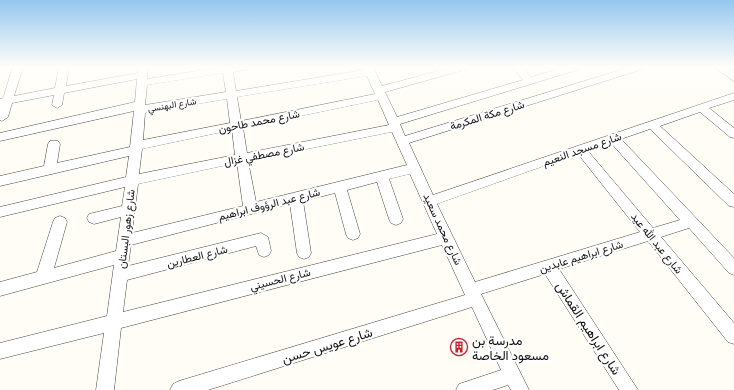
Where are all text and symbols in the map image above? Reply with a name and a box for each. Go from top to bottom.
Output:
street label: شارع البهنسي [147,95,197,116]
street label: شارع مكة المكرمة [448,97,526,134]
street label: شارع محمد طاحون [217,106,301,137]
street label: شارع مسجد النعيم [541,129,624,170]
street label: شارع مصطفي غزال [223,139,306,172]
street label: شارع عبد الرؤوف ابراهيم [216,184,322,224]
street label: شارع زهور البستان [114,188,139,270]
street label: شارع محمد سعيد [419,191,466,268]
street label: شارع عبد الله عيد [627,210,686,277]
street label: شارع ابراهيم عابدين [537,236,625,276]
street label: شارع العطارين [165,242,230,271]
street label: شارع الحسيني [248,265,313,296]
street label: شارع ابراهيم القماش [551,279,625,379]
street label: شارع عويس حسن [280,324,375,368]
place label: مدرسة بن مسعود الخاصة [472,332,549,364]
building icon: مدرسة بن مسعود الخاصة [449,337,469,357]

